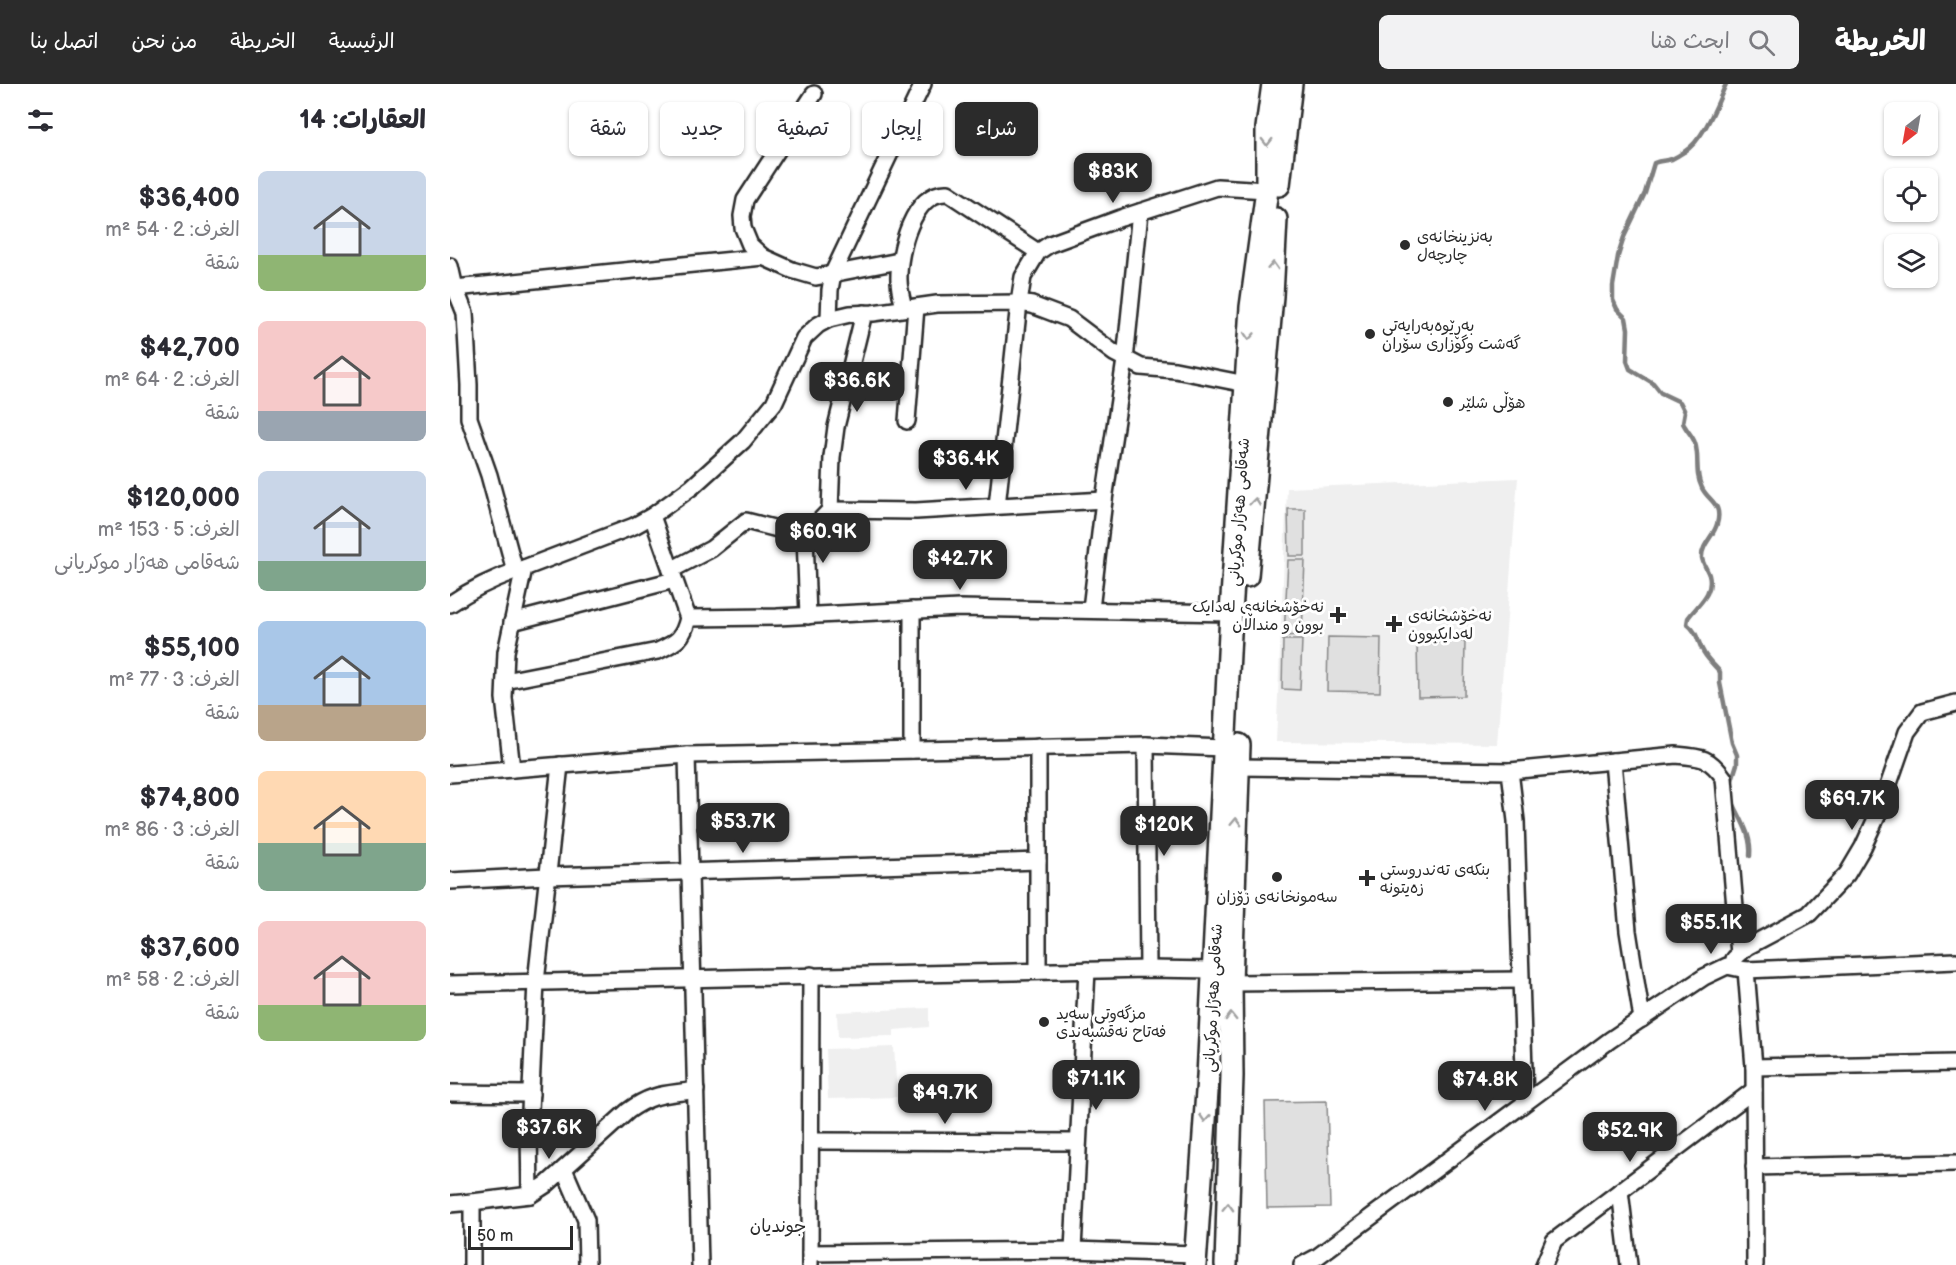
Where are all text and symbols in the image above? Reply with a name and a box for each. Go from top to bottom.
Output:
search box [1379,15,1799,69]
text: الخريطة [1835,25,1926,58]
icon: search [1745,26,1778,59]
text: ابحث هنا [1650,28,1730,55]
text: اتصل بنا [30,29,98,54]
text: من نحن [131,29,197,54]
text: الخريطة [230,29,296,54]
text: الرئيسية [329,29,395,54]
chip: شقة [569,102,648,156]
chip: جديد [660,102,744,156]
chip: تصفية [756,102,850,156]
chip: إيجار [862,102,943,156]
chip: شراء [955,102,1038,156]
north arrow [1884,102,1938,156]
map controls [1884,102,1938,288]
icon: filters [24,104,57,137]
text: العقارات: 14 [299,105,426,136]
one-way arrow [1261,138,1273,147]
pin: $83K [1077,153,1149,204]
text: $83K [1088,160,1138,184]
button: locate [1884,168,1938,222]
text: $36,400 [138,183,240,214]
icon: home [306,195,378,267]
text: الغرف: 2 · 54 m² [105,218,240,242]
place label: بەنزینخانەی چارچەل [1417,228,1493,265]
button: layers [1884,234,1938,288]
marker: بەنزینخانەی چارچەل [1398,238,1412,252]
text: شقة [205,251,240,275]
one-way arrow [1267,261,1280,270]
place label: بەڕێوەبەرایەتی گەشت وگوزاری سۆران [1382,317,1521,354]
marker: بەڕێوەبەرایەتی گەشت وگوزاری سۆران [1363,327,1377,341]
one-way arrow [1243,331,1256,340]
text: $42,700 [139,333,240,364]
icon: home [306,345,378,417]
pin: $36.6K [808,362,906,413]
text: الغرف: 2 · 64 m² [105,368,240,392]
text: $36.6K [823,369,891,393]
place label: هۆڵی شلێر [1458,391,1526,413]
marker: هۆڵی شلێر [1441,395,1455,409]
text: شقة [205,401,240,425]
street label: شەقامی ھەژار موکریانی [1225,437,1254,587]
pin: $36.4K [917,440,1015,491]
text: $36.4K [933,447,999,471]
text: $120,000 [126,483,240,514]
icon: home [306,495,378,567]
one-way arrow [1248,497,1261,506]
pin: $60.9K [774,513,872,564]
text: الغرف: 5 · 153 m² [98,518,240,542]
text: $60.9K [789,520,857,544]
pin: $42.7K [911,540,1009,591]
text: $42.7K [927,547,993,571]
text: شەقامی ھەژار موکریانی [54,551,240,575]
place label: نەخۆشخانەی لەدایک بوون و منداڵان [1192,598,1324,635]
marker: نەخۆشخانەی لەدایک بوون و منداڵان [1329,606,1347,624]
place label: نەخۆشخانەی لەدایکبوون [1408,607,1492,644]
marker: نەخۆشخانەی لەدایکبوون [1385,615,1403,633]
text: $55,100 [144,633,240,664]
icon: home [306,645,378,717]
text: الغرف: 3 · 77 m² [109,668,240,692]
text: شقة [205,701,240,725]
pin: $69.7K [1803,780,1901,831]
text: $74,800 [139,783,240,814]
text: $69.7K [1819,787,1885,811]
icon: home [306,795,378,867]
pin: $53.7K [694,803,792,854]
pin: $120K [1122,806,1206,857]
text: $53.7K [710,810,776,834]
text: $120K [1134,813,1194,837]
text: الغرف: 3 · 86 m² [105,818,240,842]
one-way arrow [1230,818,1243,827]
text: شقة [205,851,240,875]
place label: بنکەی تەندروستی زەیتونە [1380,861,1490,898]
marker: بنکەی تەندروستی زەیتونە [1358,869,1376,887]
marker: سەمونخانەی زۆزان [1270,870,1284,884]
place label: سەمونخانەی زۆزان [1216,888,1338,907]
pin: $55.1K [1662,904,1760,955]
text: $55.1K [1680,911,1742,935]
street label: شەقامی ھەژار موکریانی [1200,923,1227,1073]
text: $37,600 [139,933,240,964]
icon: home [306,945,378,1017]
text: الغرف: 2 · 58 m² [106,968,240,992]
text: شقة [205,1001,240,1025]
place label: مزگەوتی سەید فەتاح نەقشبەندی [1056,1004,1166,1042]
one-way arrow [1225,1013,1238,1022]
marker: مزگەوتی سەید فەتاح نەقشبەندی [1037,1015,1051,1029]
pin: $71.1K [1047,1060,1145,1111]
pin: $74.8K [1436,1061,1534,1112]
text: $71.1K [1066,1067,1126,1091]
text: $74.8K [1452,1068,1518,1092]
pin: $49.7K [896,1074,994,1125]
text: $49.7K [912,1081,978,1105]
pin: $37.6K [500,1109,598,1160]
pin: $52.9K [1581,1112,1679,1163]
one-way arrow [1199,1113,1212,1122]
text: $37.6K [516,1116,582,1140]
text: $52.9K [1597,1119,1663,1143]
one-way arrow [1222,1202,1234,1211]
district label: جوندیان [750,1216,806,1237]
scale bar [468,1223,573,1250]
text: 50 m [477,1227,513,1246]

